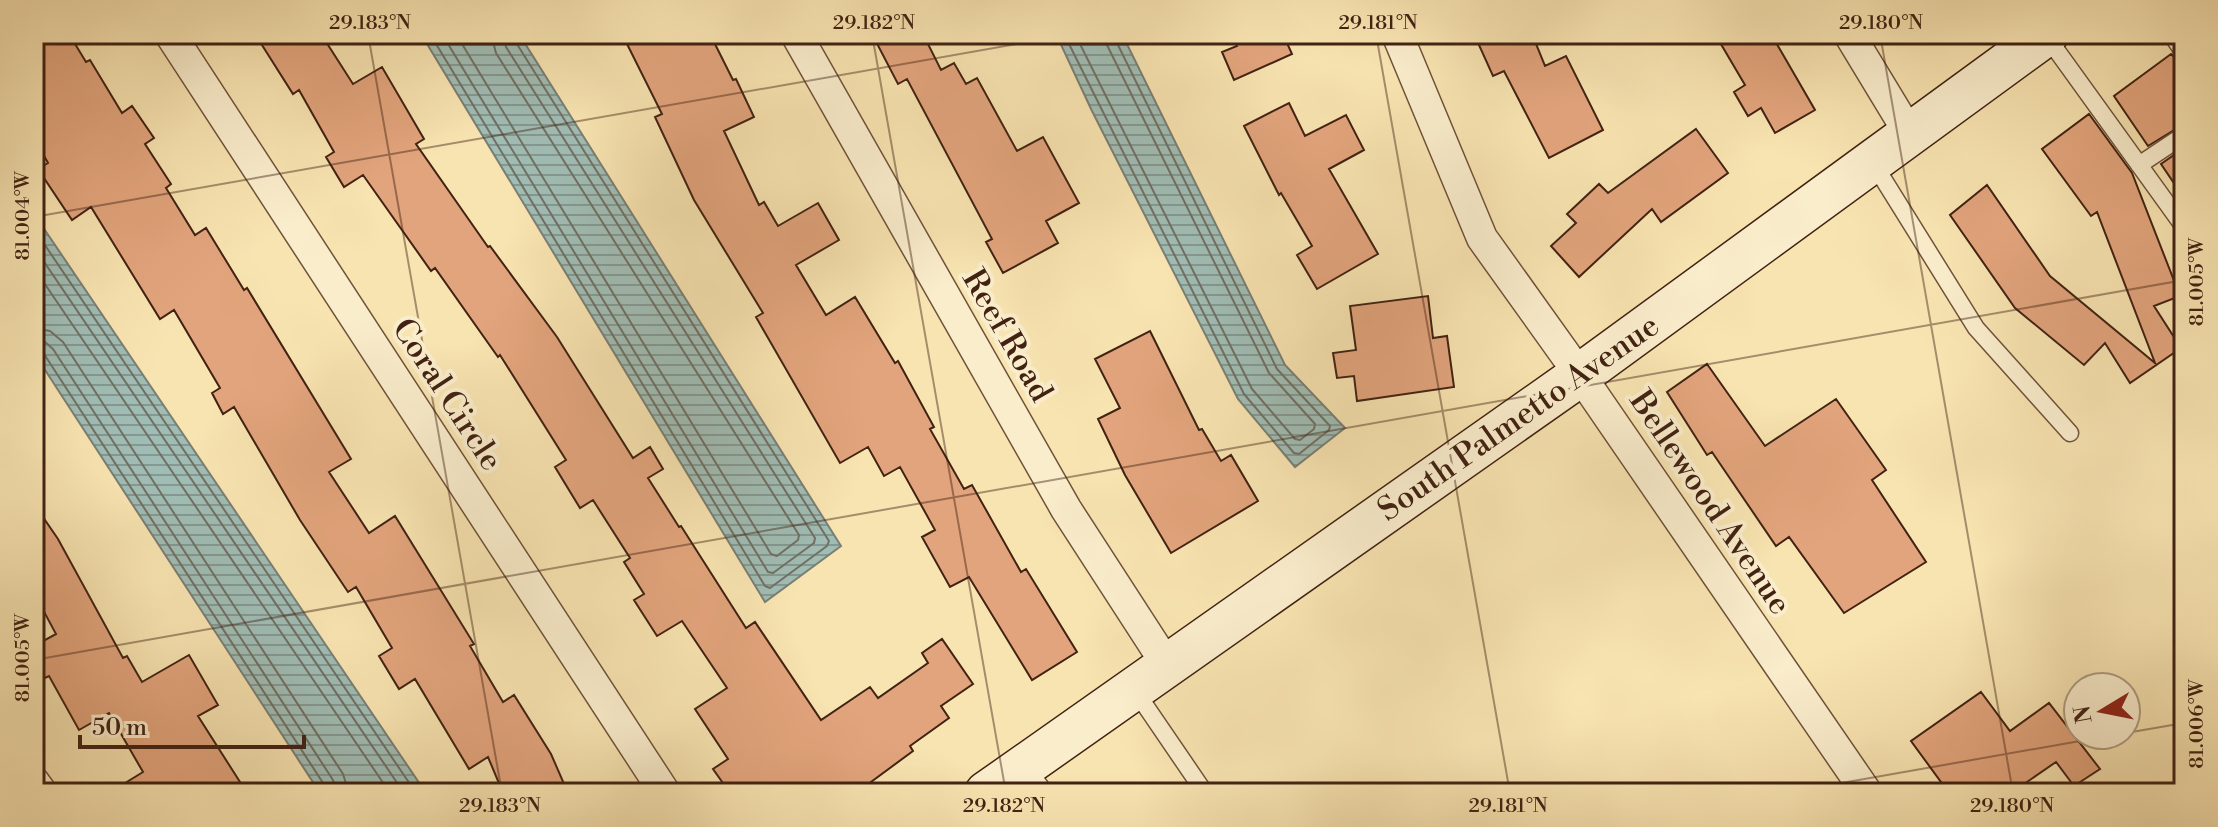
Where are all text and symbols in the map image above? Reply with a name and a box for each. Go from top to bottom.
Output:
text: 29.183°N [329,11,411,36]
text: 29.182°N [833,11,915,36]
text: 29.181°N [1338,11,1418,36]
text: 29.180°N [1839,11,1923,36]
text: 81.004°W [11,171,36,261]
text: 81.005°W [2185,237,2210,326]
street label: Reef Road [953,262,1061,409]
street label: South Palmetto Avenue [1370,306,1667,530]
street label: Coral Circle [383,311,511,478]
street label: Bellewood Avenue [1620,382,1800,622]
text: 81.005°W [11,613,36,702]
north arrow [2062,671,2142,751]
text: 81.006°W [2185,678,2210,769]
scale bar [80,699,304,749]
text: N [2069,703,2099,725]
text: 50 m [92,713,147,743]
text: 29.183°N [459,794,541,819]
text: 29.182°N [963,794,1045,819]
text: 29.181°N [1468,794,1548,819]
text: 29.180°N [1970,794,2054,819]

